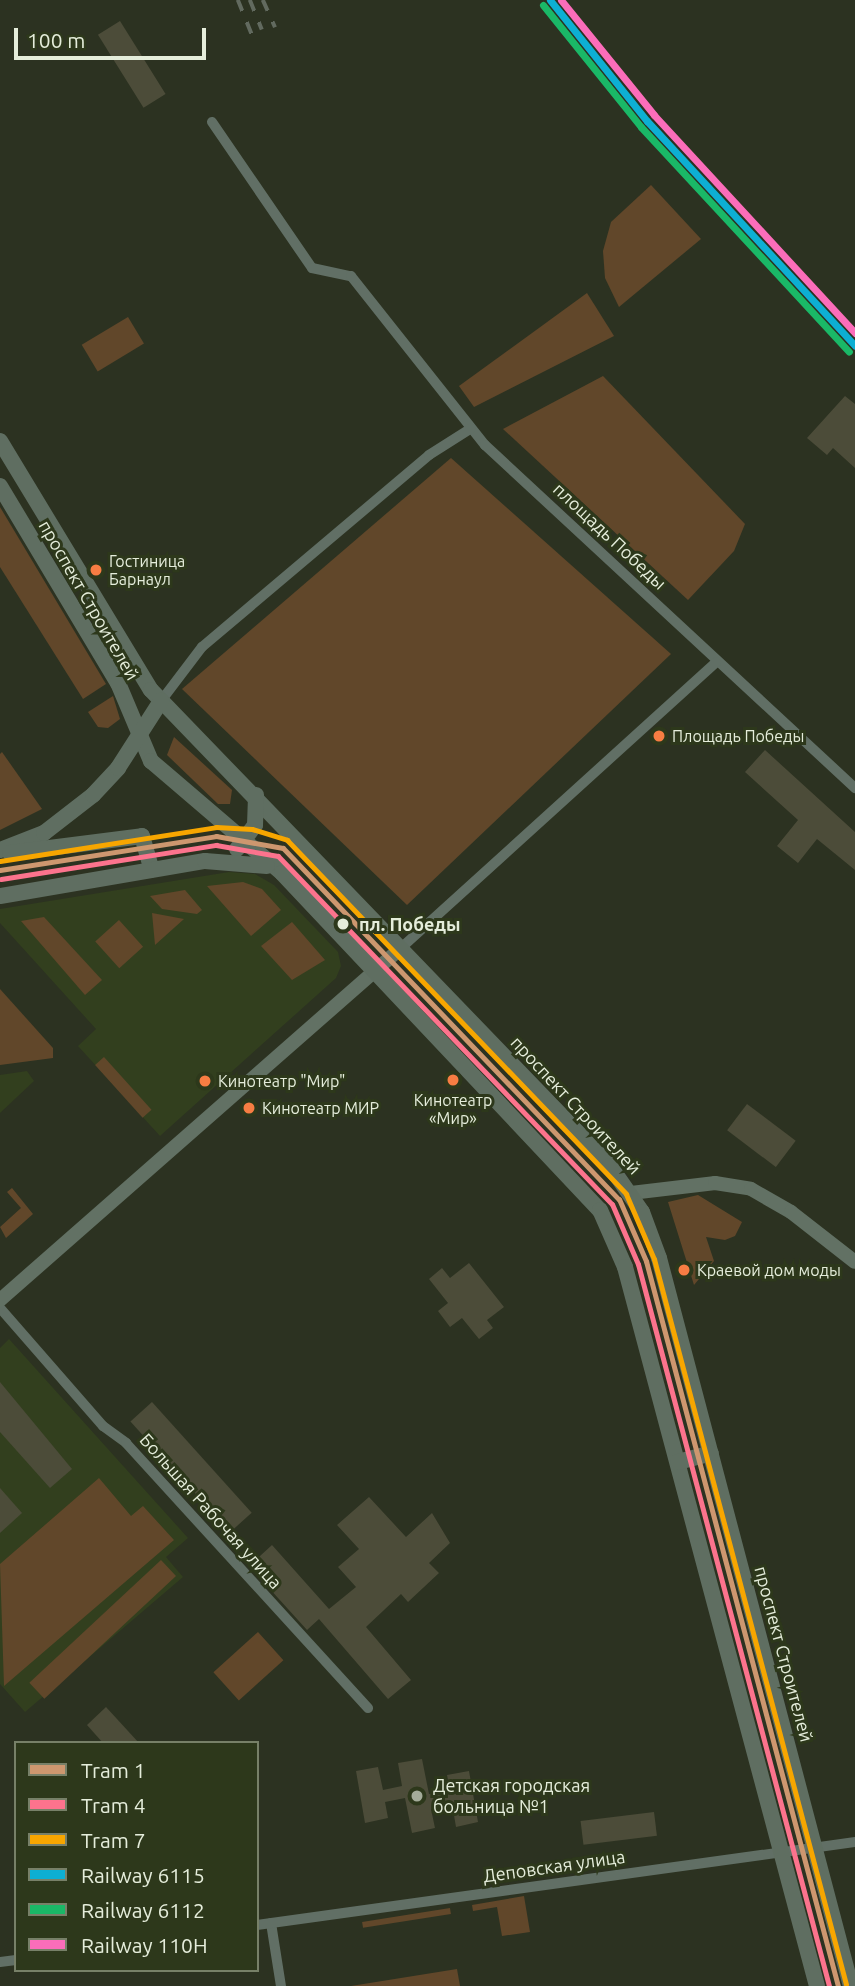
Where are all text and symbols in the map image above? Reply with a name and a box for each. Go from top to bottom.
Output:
scale bar [18,14,210,58]
text: 100 m [27,28,85,52]
street label: площадь Победы [549,478,671,594]
street label: проспект Строителей [34,516,144,684]
place label: Гостиница Барнаул [109,551,185,589]
marker: Гостиница Барнаул [89,563,103,577]
place label: Площадь Победы [672,726,804,746]
marker: Площадь Победы [652,729,666,743]
place label: пл. Победы [359,913,461,935]
marker: пл. Победы [333,914,353,934]
street label: проспект Строителей [506,1031,646,1179]
place label: Кинотеатр "Мир" [218,1071,345,1091]
marker: Кинотеатр «Мир» [446,1073,460,1087]
marker: Кинотеатр "Мир" [198,1074,212,1088]
place label: Кинотеатр «Мир» [414,1090,492,1128]
place label: Кинотеатр МИР [262,1098,379,1118]
marker: Кинотеатр МИР [242,1101,256,1115]
place label: Краевой дом моды [697,1260,841,1280]
marker: Краевой дом моды [677,1263,691,1277]
street label: Большая Рабочая улица [135,1429,287,1593]
street label: проспект Строителей [750,1564,818,1744]
legend [14,1741,259,1972]
text: Tram 1 [81,1758,145,1782]
place label: Детская городская больница №1 [433,1775,590,1817]
marker: Детская городская больница №1 [407,1786,427,1806]
text: Tram 4 [81,1793,145,1817]
text: Tram 7 [81,1828,145,1852]
street label: Деповская улица [482,1845,626,1887]
text: Railway 6115 [81,1863,205,1887]
text: Railway 6112 [81,1898,205,1922]
text: Railway 110Н [81,1933,208,1957]

